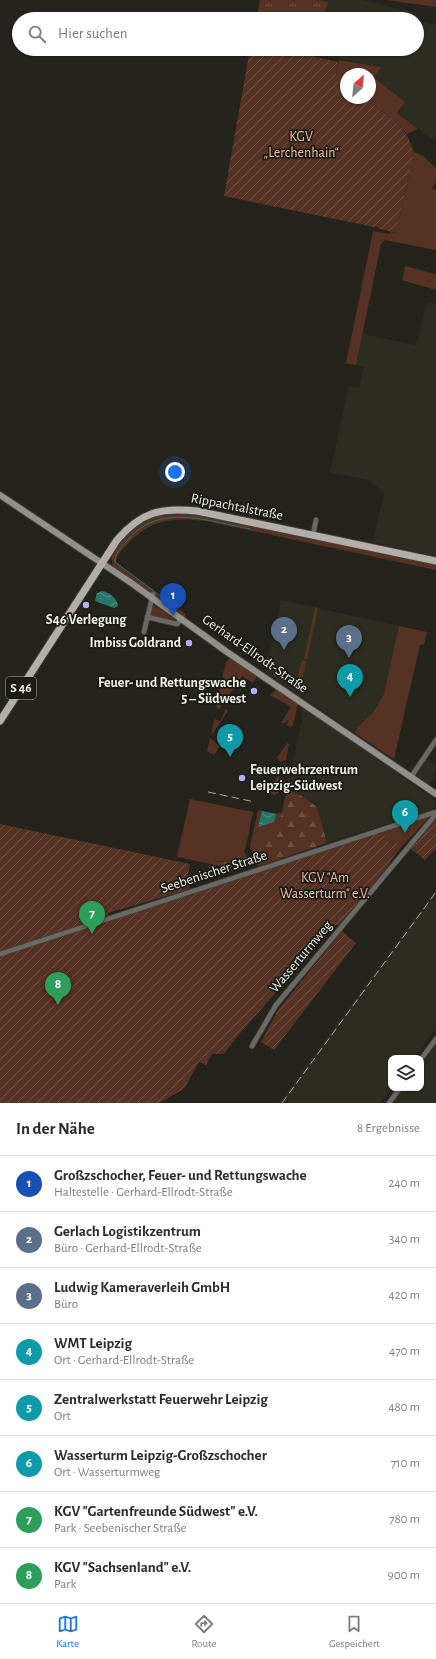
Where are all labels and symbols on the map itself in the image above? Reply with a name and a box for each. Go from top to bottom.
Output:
north arrow [340,68,376,104]
park label: KGV „Lerchenhain“ [263,130,339,160]
your location [165,462,185,482]
street label: Rippachtalstraße [190,491,284,523]
pin: 1 [160,583,186,616]
marker: S46 Verlegung [81,600,91,610]
street label: Gerhard-Ellrodt-Straße [200,612,310,696]
place label: S46 Verlegung [46,613,127,627]
pin: 2 [271,617,297,650]
pin: 3 [336,625,362,658]
place label: Imbiss Goldrand [90,636,182,650]
marker: Imbiss Goldrand [184,638,194,648]
pin: 4 [337,664,363,697]
place label: Feuer- und Rettungswache 5 – Südwest [98,676,246,706]
road number: S 46 [6,677,36,699]
marker: Feuer- und Rettungswache 5 – Südwest [249,686,259,696]
pin: 5 [217,724,243,757]
place label: Feuerwehrzentrum Leipzig-Südwest [250,763,358,793]
marker: Feuerwehrzentrum Leipzig-Südwest [237,773,247,783]
pin: 6 [392,800,418,833]
street label: Seebenischer Straße [159,848,269,896]
park label: KGV "Am Wasserturm" e.V. [280,871,370,901]
pin: 7 [79,901,105,934]
street label: Wasserturmweg [267,918,335,996]
pin: 8 [45,972,71,1005]

